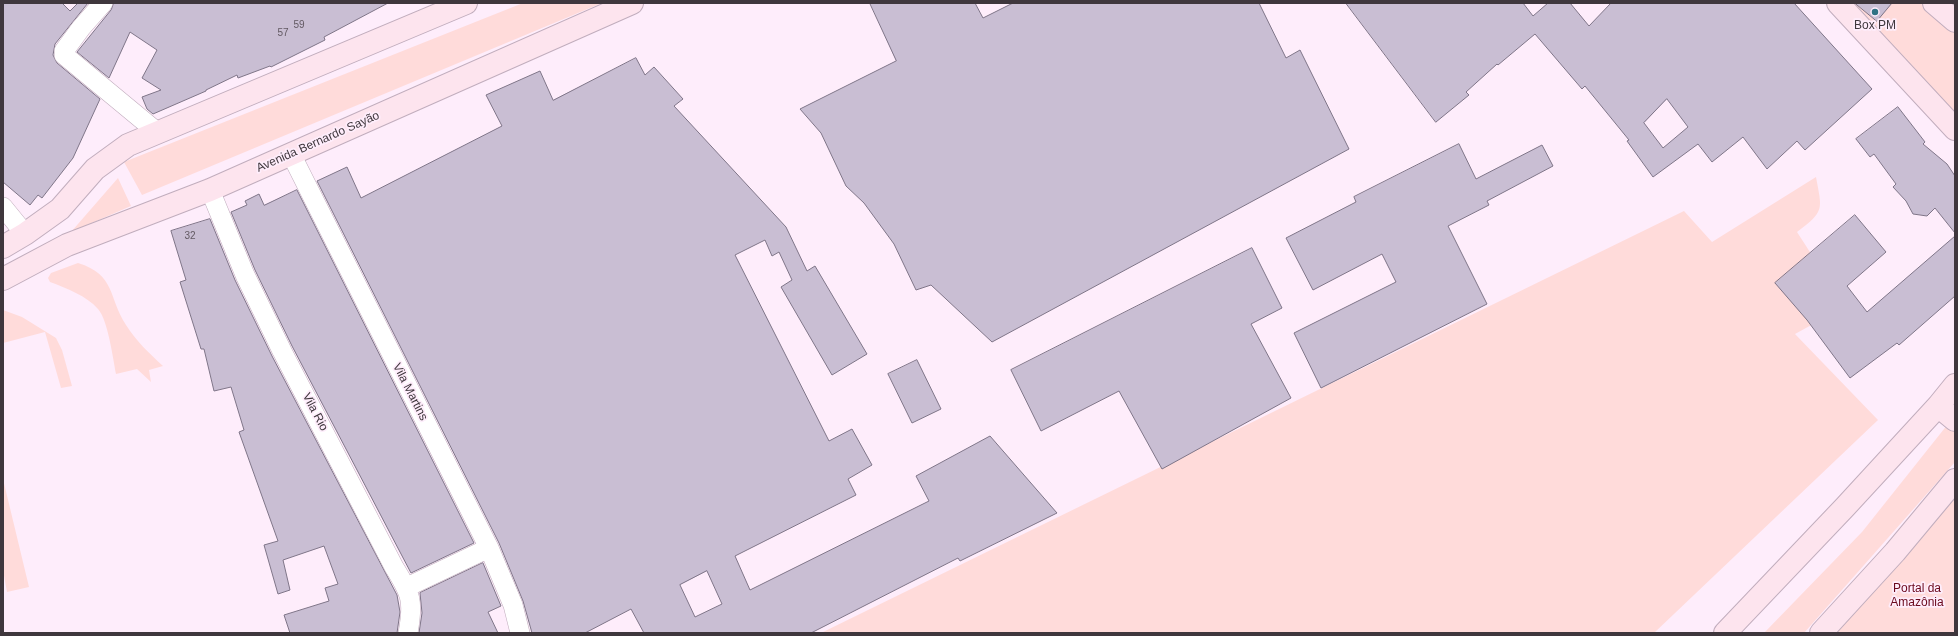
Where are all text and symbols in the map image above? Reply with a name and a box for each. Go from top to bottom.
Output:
marker: Box PM [1870,7,1880,17]
house number: 59 [293,19,305,31]
place label: Box PM [1854,19,1896,33]
house number: 57 [277,27,289,39]
street label: Avenida Bernardo Sayão [254,108,382,176]
house number: 32 [184,230,196,242]
street label: Vila Martins [389,361,431,423]
street label: Vila Rio [299,390,331,434]
park label: Portal da Amazônia [1890,582,1944,610]

